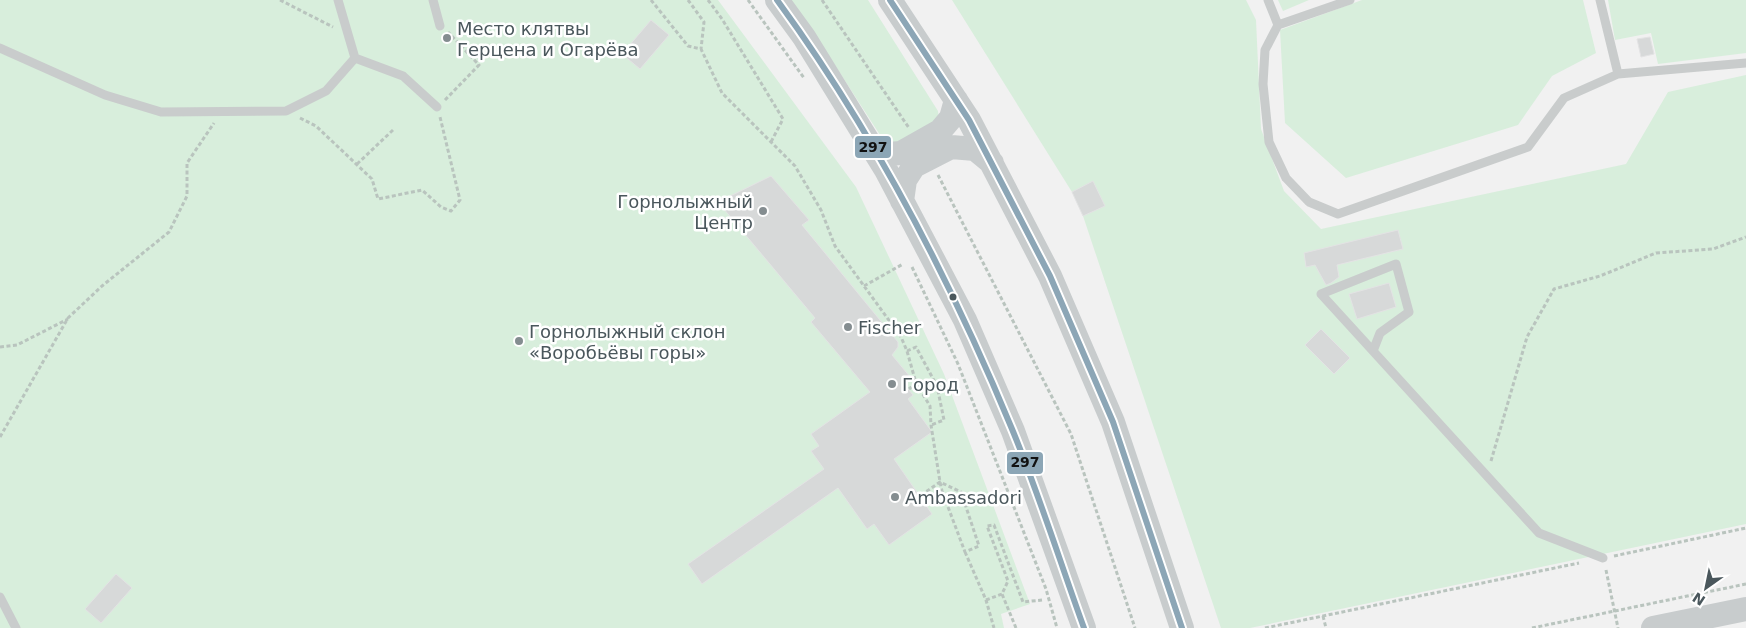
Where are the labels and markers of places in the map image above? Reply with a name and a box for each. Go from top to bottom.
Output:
place label: Место клятвы Герцена и Огарёва [457,18,639,60]
marker: Место клятвы Герцена и Огарёва [441,32,453,44]
place label: Горнолыжный Центр [617,191,753,233]
marker: Горнолыжный Центр [757,205,769,217]
unlabelled marker [948,292,958,302]
place label: Fischer [858,317,922,338]
place label: Горнолыжный склон «Воробьёвы горы» [529,321,726,363]
marker: Fischer [842,321,854,333]
marker: Горнолыжный склон «Воробьёвы горы» [513,335,525,347]
place label: Город [902,374,959,395]
marker: Город [886,378,898,390]
place label: Ambassadori [905,487,1022,508]
marker: Ambassadori [889,491,901,503]

